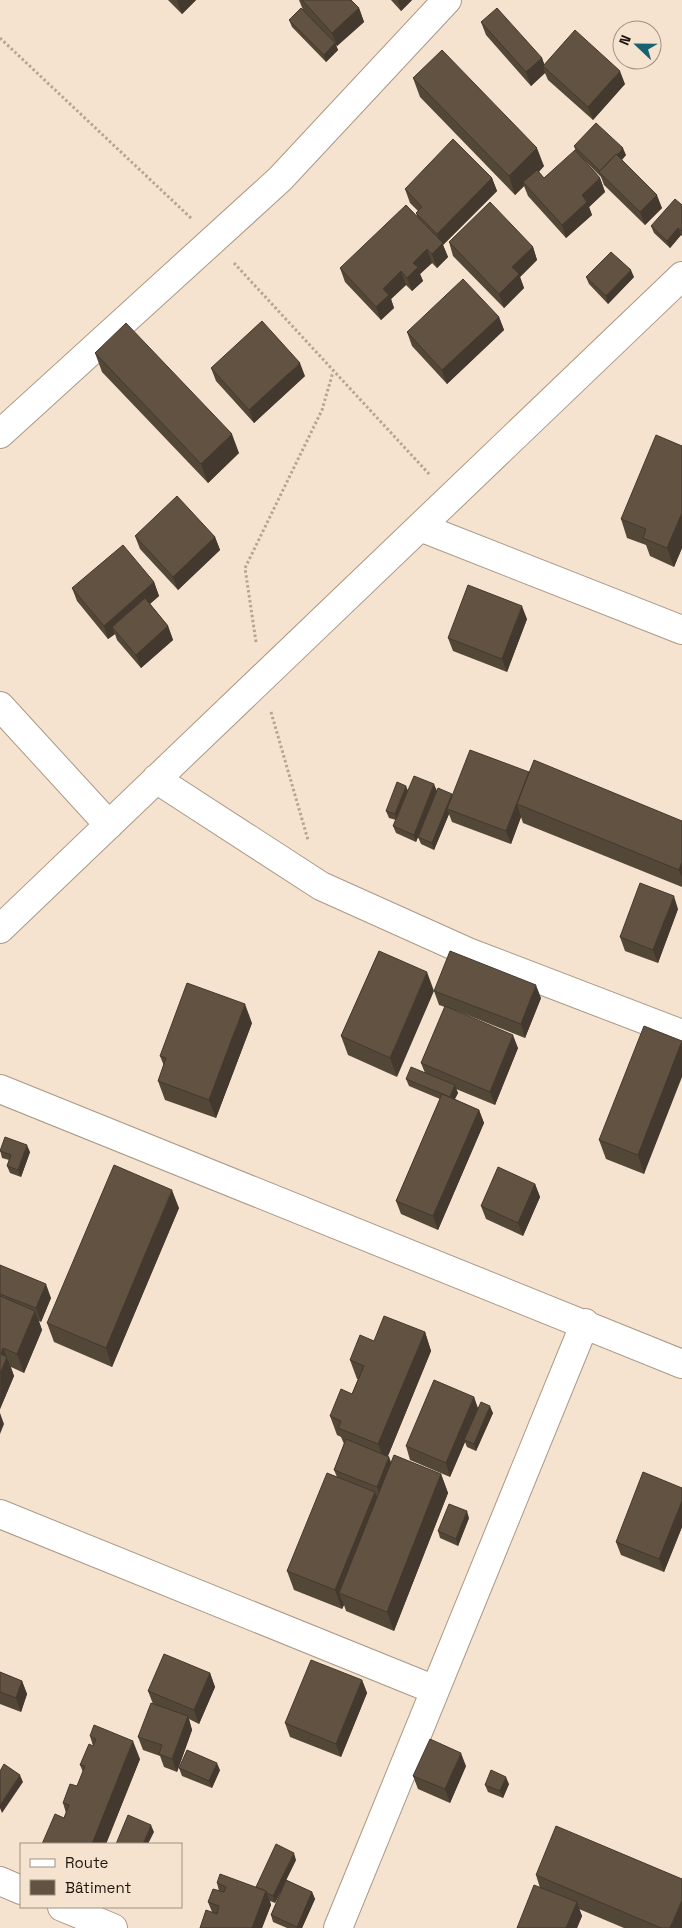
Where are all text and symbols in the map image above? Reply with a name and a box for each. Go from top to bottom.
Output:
north arrow [612,20,662,70]
text: N [615,32,635,48]
legend [20,1843,182,1908]
text: Route [65,1853,109,1872]
text: Bâtiment [65,1878,131,1897]

